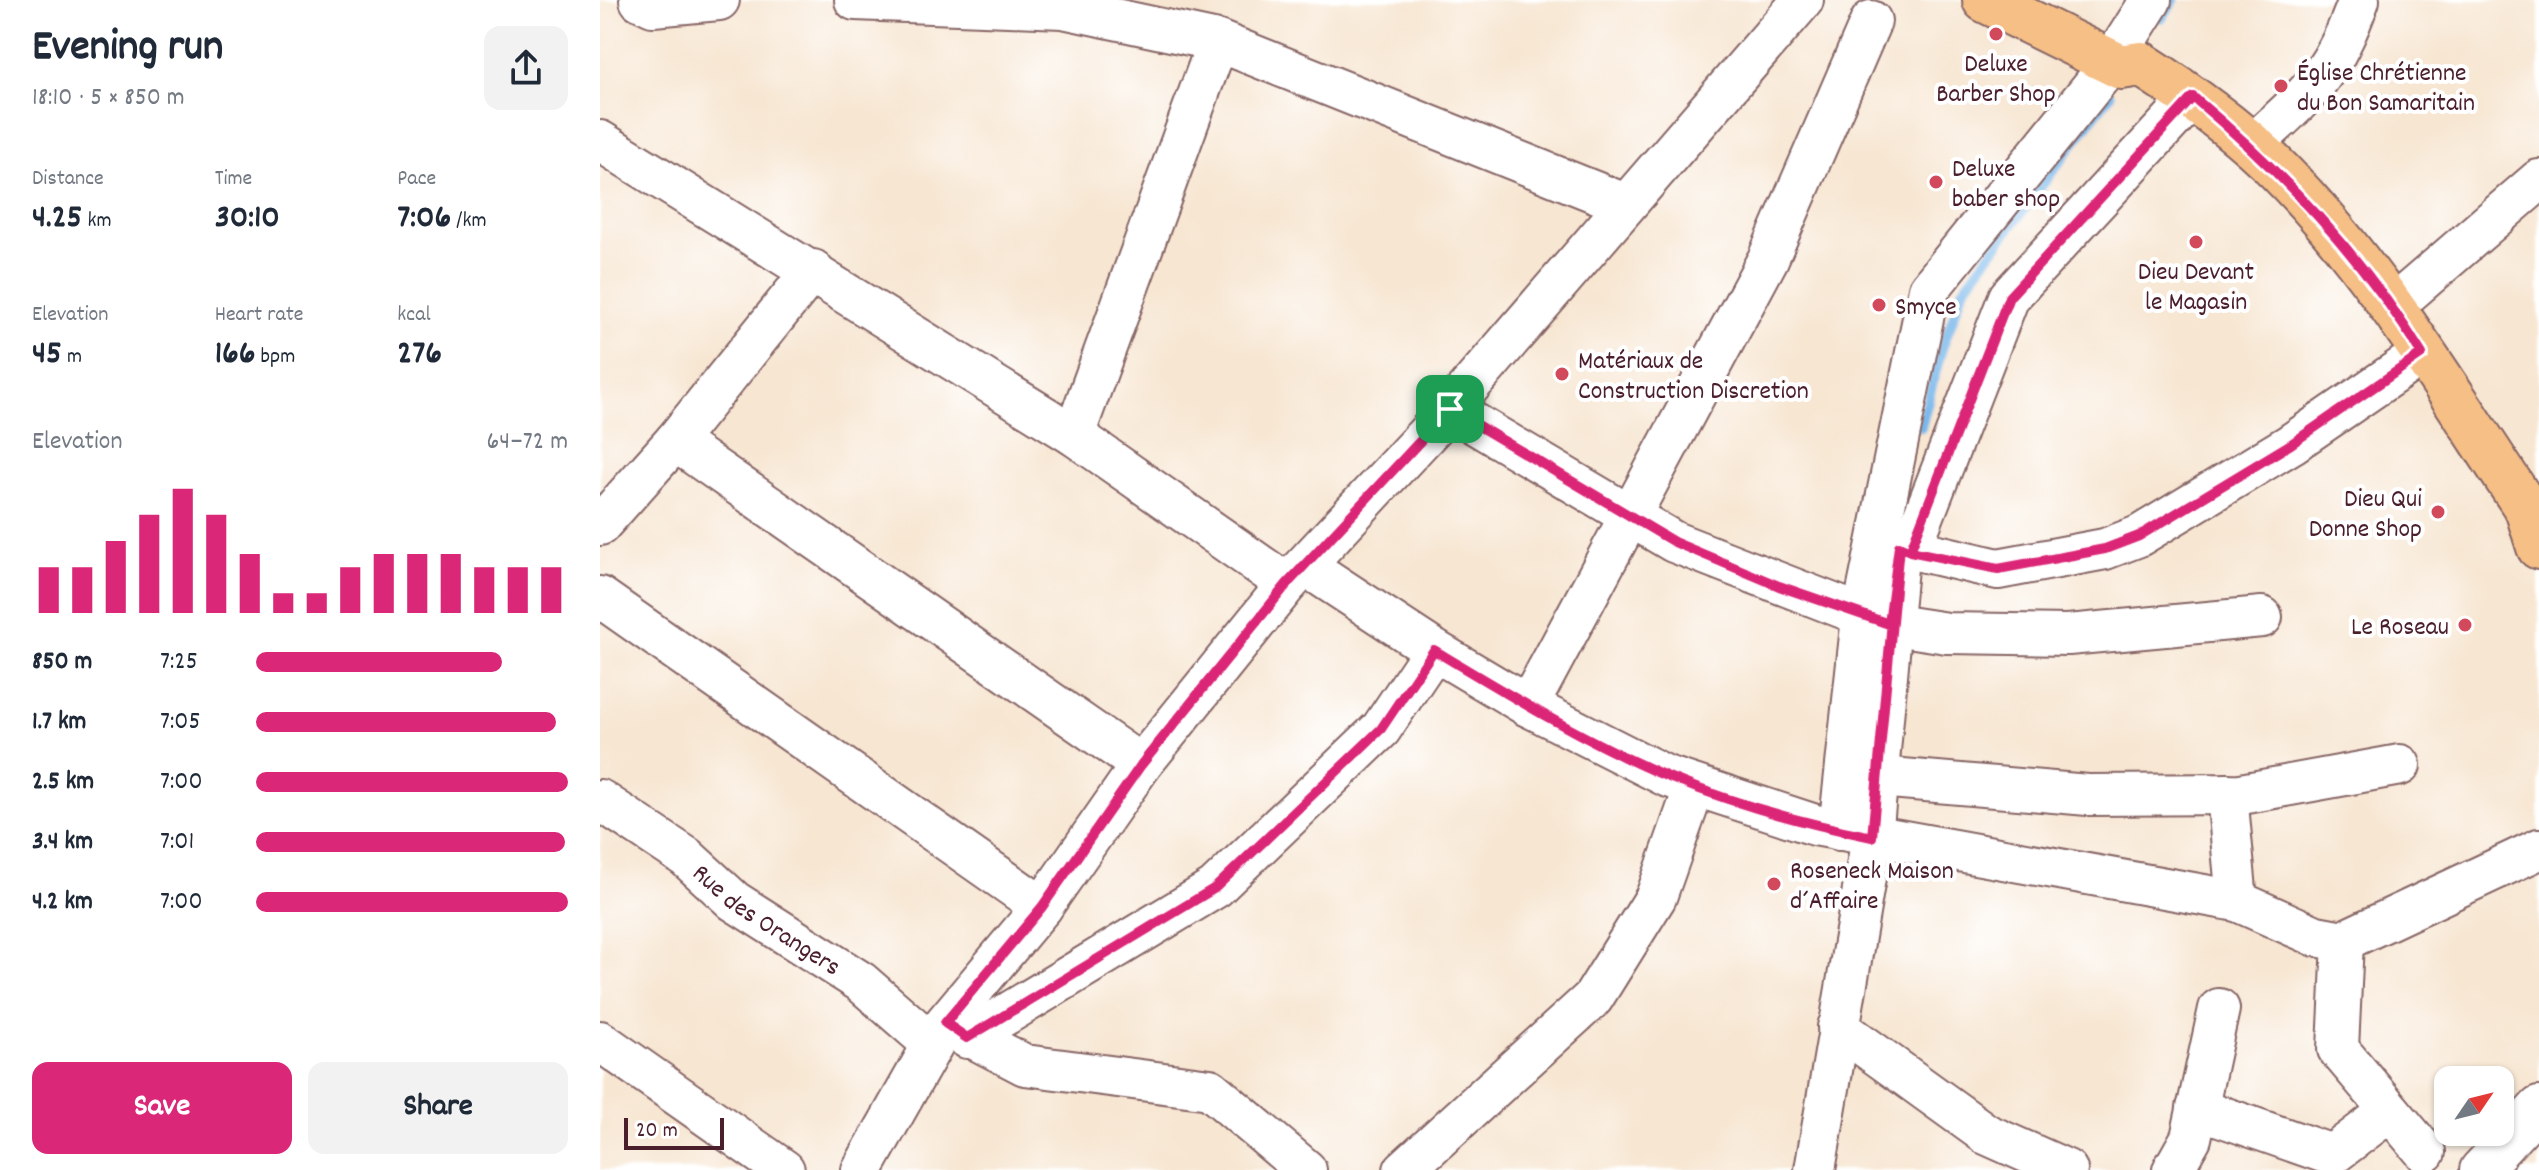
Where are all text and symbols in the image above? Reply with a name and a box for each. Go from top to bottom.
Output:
text: Evening run [32,18,223,81]
marker: Deluxe Barber Shop [1987,25,2005,43]
button: share [484,26,568,110]
place label: Deluxe Barber Shop [1936,47,2056,114]
place label: Église Chrétienne du Bon Samaritain [2297,56,2475,123]
marker: Église Chrétienne du Bon Samaritain [2272,77,2290,95]
text: 18:10 · 5 × 850 m [32,80,185,117]
place label: Deluxe baber shop [1952,152,2060,219]
text: Distance [32,164,104,195]
text: Time [215,164,252,195]
text: Pace [397,164,436,195]
marker: Deluxe baber shop [1927,173,1945,191]
text: 4.25 [32,195,82,244]
text: 30:10 [215,195,280,244]
text: 7:06 [397,195,451,244]
text: km [82,206,112,237]
text: /km [451,206,487,237]
marker: Dieu Devant le Magasin [2187,233,2205,251]
place label: Dieu Devant le Magasin [2138,255,2255,322]
place label: Smyce [1895,290,1957,327]
marker: Smyce [1870,296,1888,314]
text: Elevation [32,300,109,331]
text: Heart rate [215,300,304,331]
text: kcal [397,300,431,331]
text: 45 [32,331,62,380]
text: 166 [215,331,255,380]
text: 276 [397,331,442,380]
text: m [62,342,82,373]
text: bpm [255,342,295,373]
place label: Matériaux de Construction Discretion [1578,344,1809,411]
marker: Matériaux de Construction Discretion [1553,365,1571,383]
pin [1416,375,1484,443]
icon: arrive [1428,387,1472,431]
text: Elevation [32,424,122,461]
text: 64–72 m [486,424,568,461]
place label: Dieu Qui Donne Shop [2309,482,2422,549]
marker: Dieu Qui Donne Shop [2429,503,2447,521]
place label: Le Roseau [2351,610,2449,647]
marker: Le Roseau [2456,616,2474,634]
text: 850 m [32,644,92,681]
text: 7:25 [160,644,198,681]
text: 1.7 km [32,704,86,741]
text: 7:05 [160,704,200,741]
text: 2.5 km [32,764,94,801]
text: 7:00 [160,764,203,801]
text: 3.4 km [32,824,93,861]
text: 7:01 [160,824,194,861]
place label: Roseneck Maison d´Affaire [1790,854,1954,921]
street label: Rue des Orangers [683,857,847,987]
marker: Roseneck Maison d´Affaire [1765,875,1783,893]
text: 4.2 km [32,884,93,921]
text: 7:00 [160,884,203,921]
button: Save [32,1062,292,1154]
button: Share [308,1062,568,1154]
north arrow [2434,1066,2514,1146]
map controls [2434,1066,2514,1146]
scale bar [624,1114,724,1150]
text: 20 m [636,1116,678,1147]

